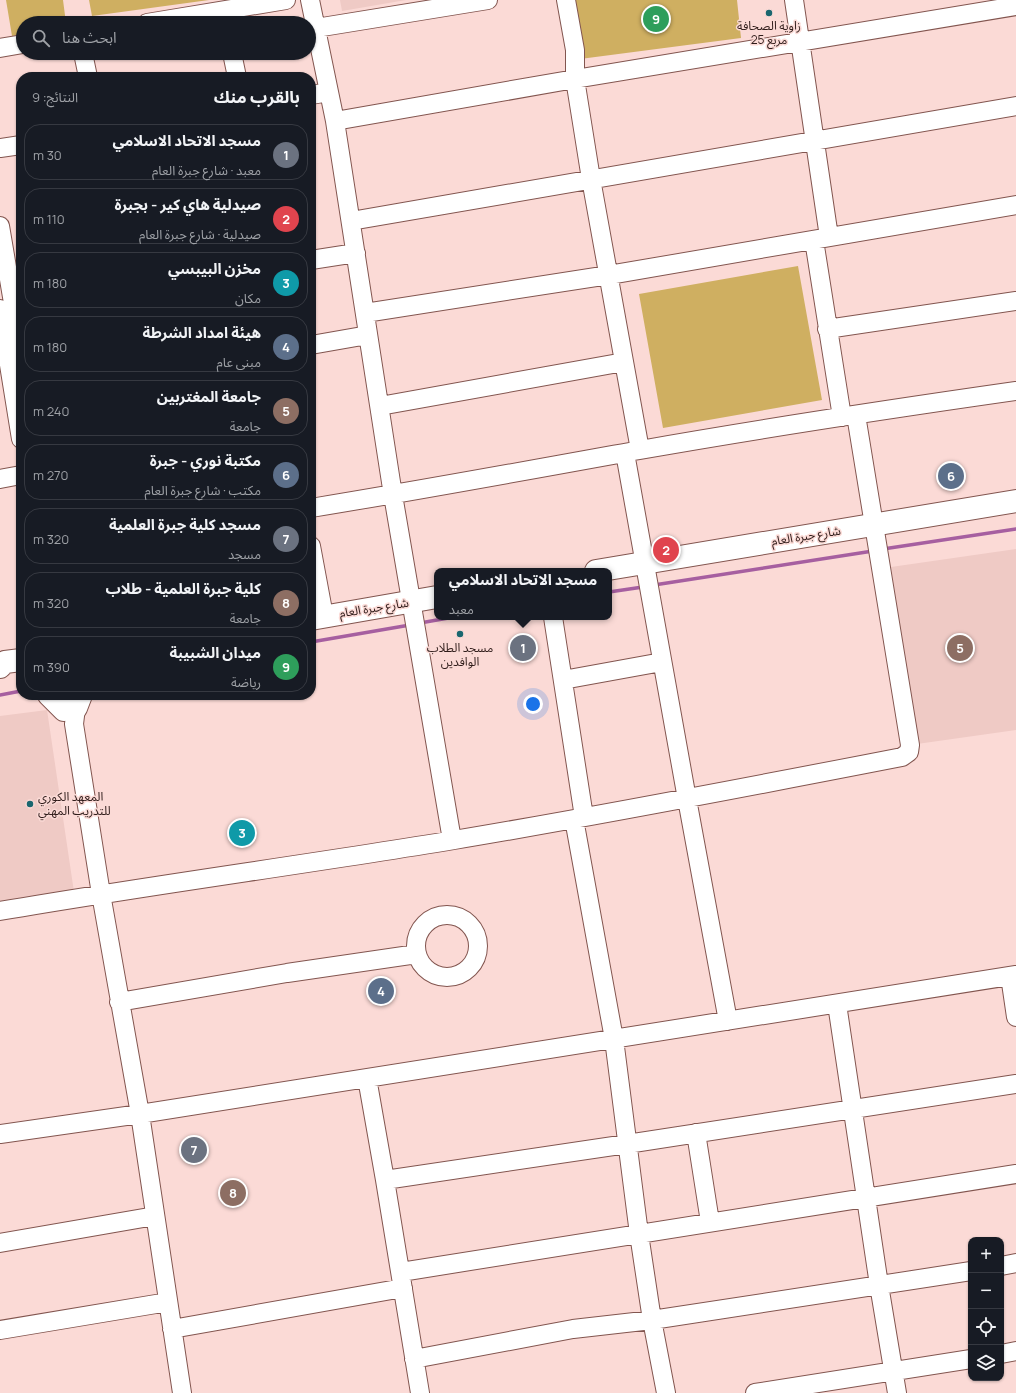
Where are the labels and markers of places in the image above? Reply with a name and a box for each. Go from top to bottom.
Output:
pin: 9 [643,4,669,34]
marker: زاوية الصحافة مربع 25 [764,8,774,18]
place label: زاوية الصحافة مربع 25 [737,17,801,49]
pin: 6 [938,461,964,491]
pin: 2 [653,535,679,565]
marker: مسجد الطلاب الوافدين [455,629,465,639]
pin: 1 [510,633,536,663]
pin: 5 [947,633,973,663]
place label: مسجد الطلاب الوافدين [427,639,493,670]
place label: المعهد الكوري للتدريب المهني [38,788,111,821]
marker: المعهد الكوري للتدريب المهني [25,799,35,809]
pin: 3 [229,818,255,848]
pin: 4 [368,976,394,1006]
pin: 7 [181,1135,207,1165]
pin: 8 [220,1178,246,1208]

